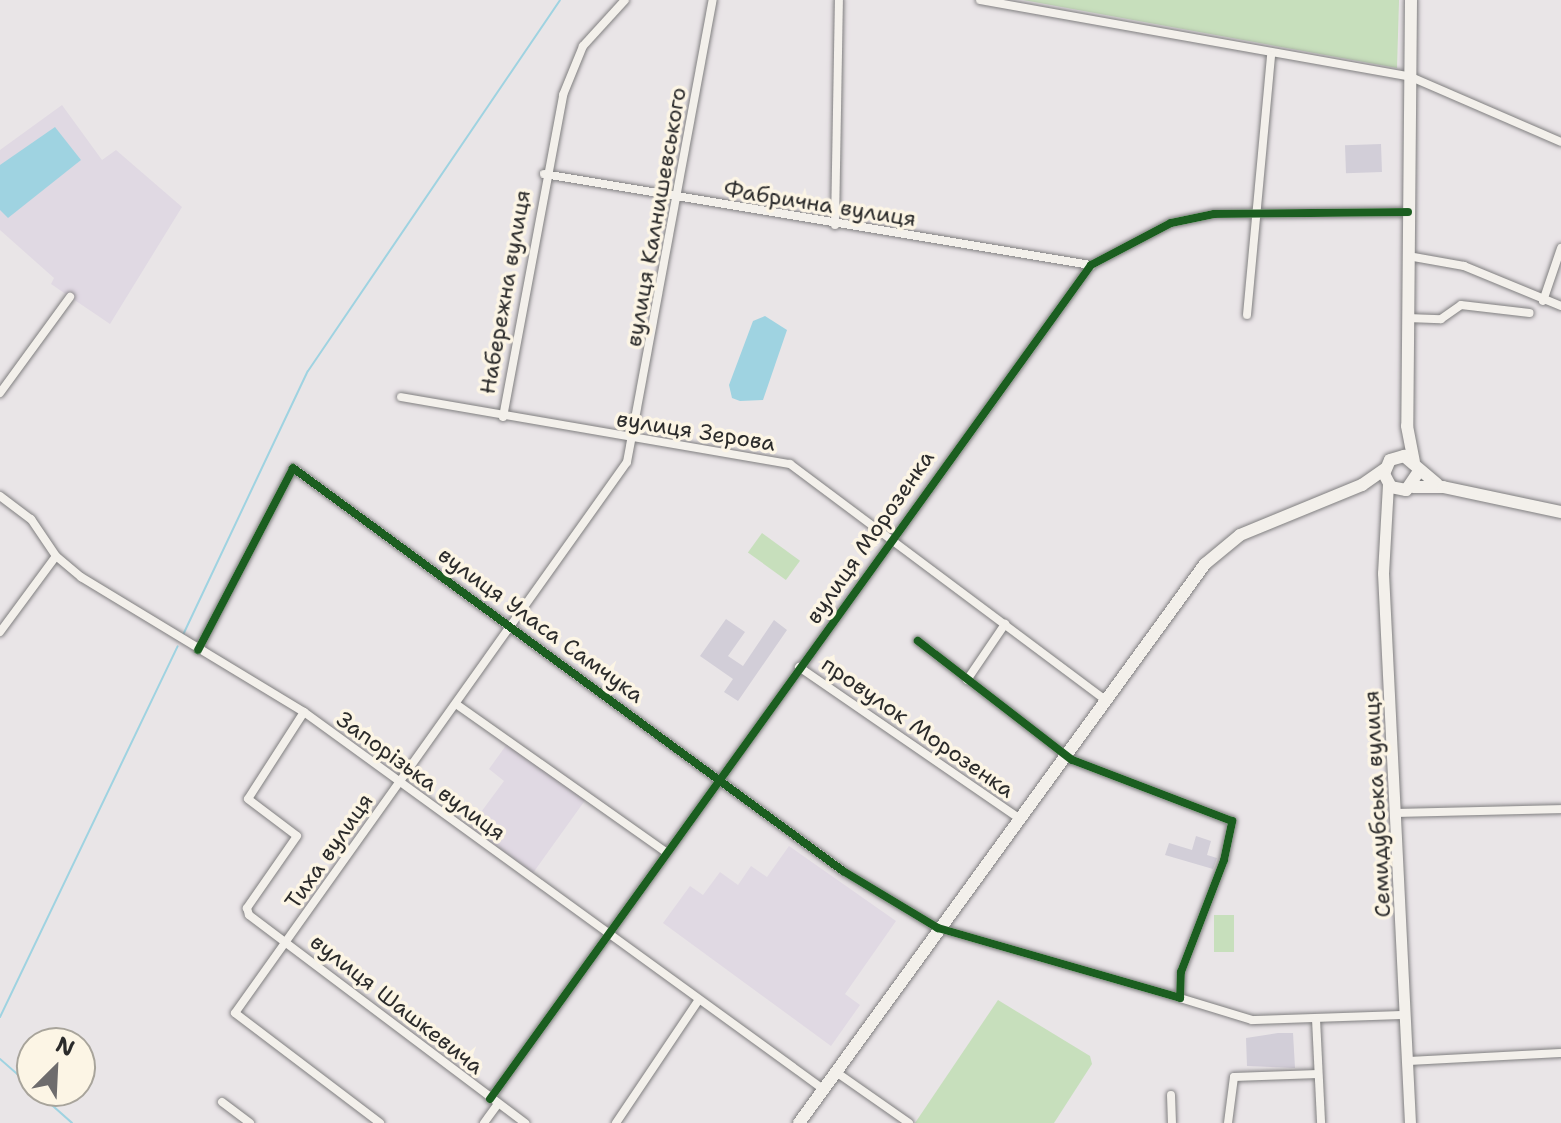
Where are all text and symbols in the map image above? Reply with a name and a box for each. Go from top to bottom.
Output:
street label: вулиця Калнишевського [620,85,692,349]
street label: Фабрична вулиця [722,176,918,232]
street label: Набережна вулиця [474,188,536,396]
street label: вулиця Зерова [615,405,777,457]
street label: вулиця Морозенка [800,445,940,629]
street label: вулиця Уласа Самчука [433,541,649,709]
street label: провулок Морозенка [817,651,1019,803]
street label: Семидубська вулиця [1358,690,1396,918]
street label: Запорізька вулиця [331,706,511,846]
street label: Тиха вулиця [280,788,378,914]
street label: вулиця Шашкевича [305,928,489,1080]
north arrow [16,1027,96,1107]
text: N [51,1030,79,1063]

